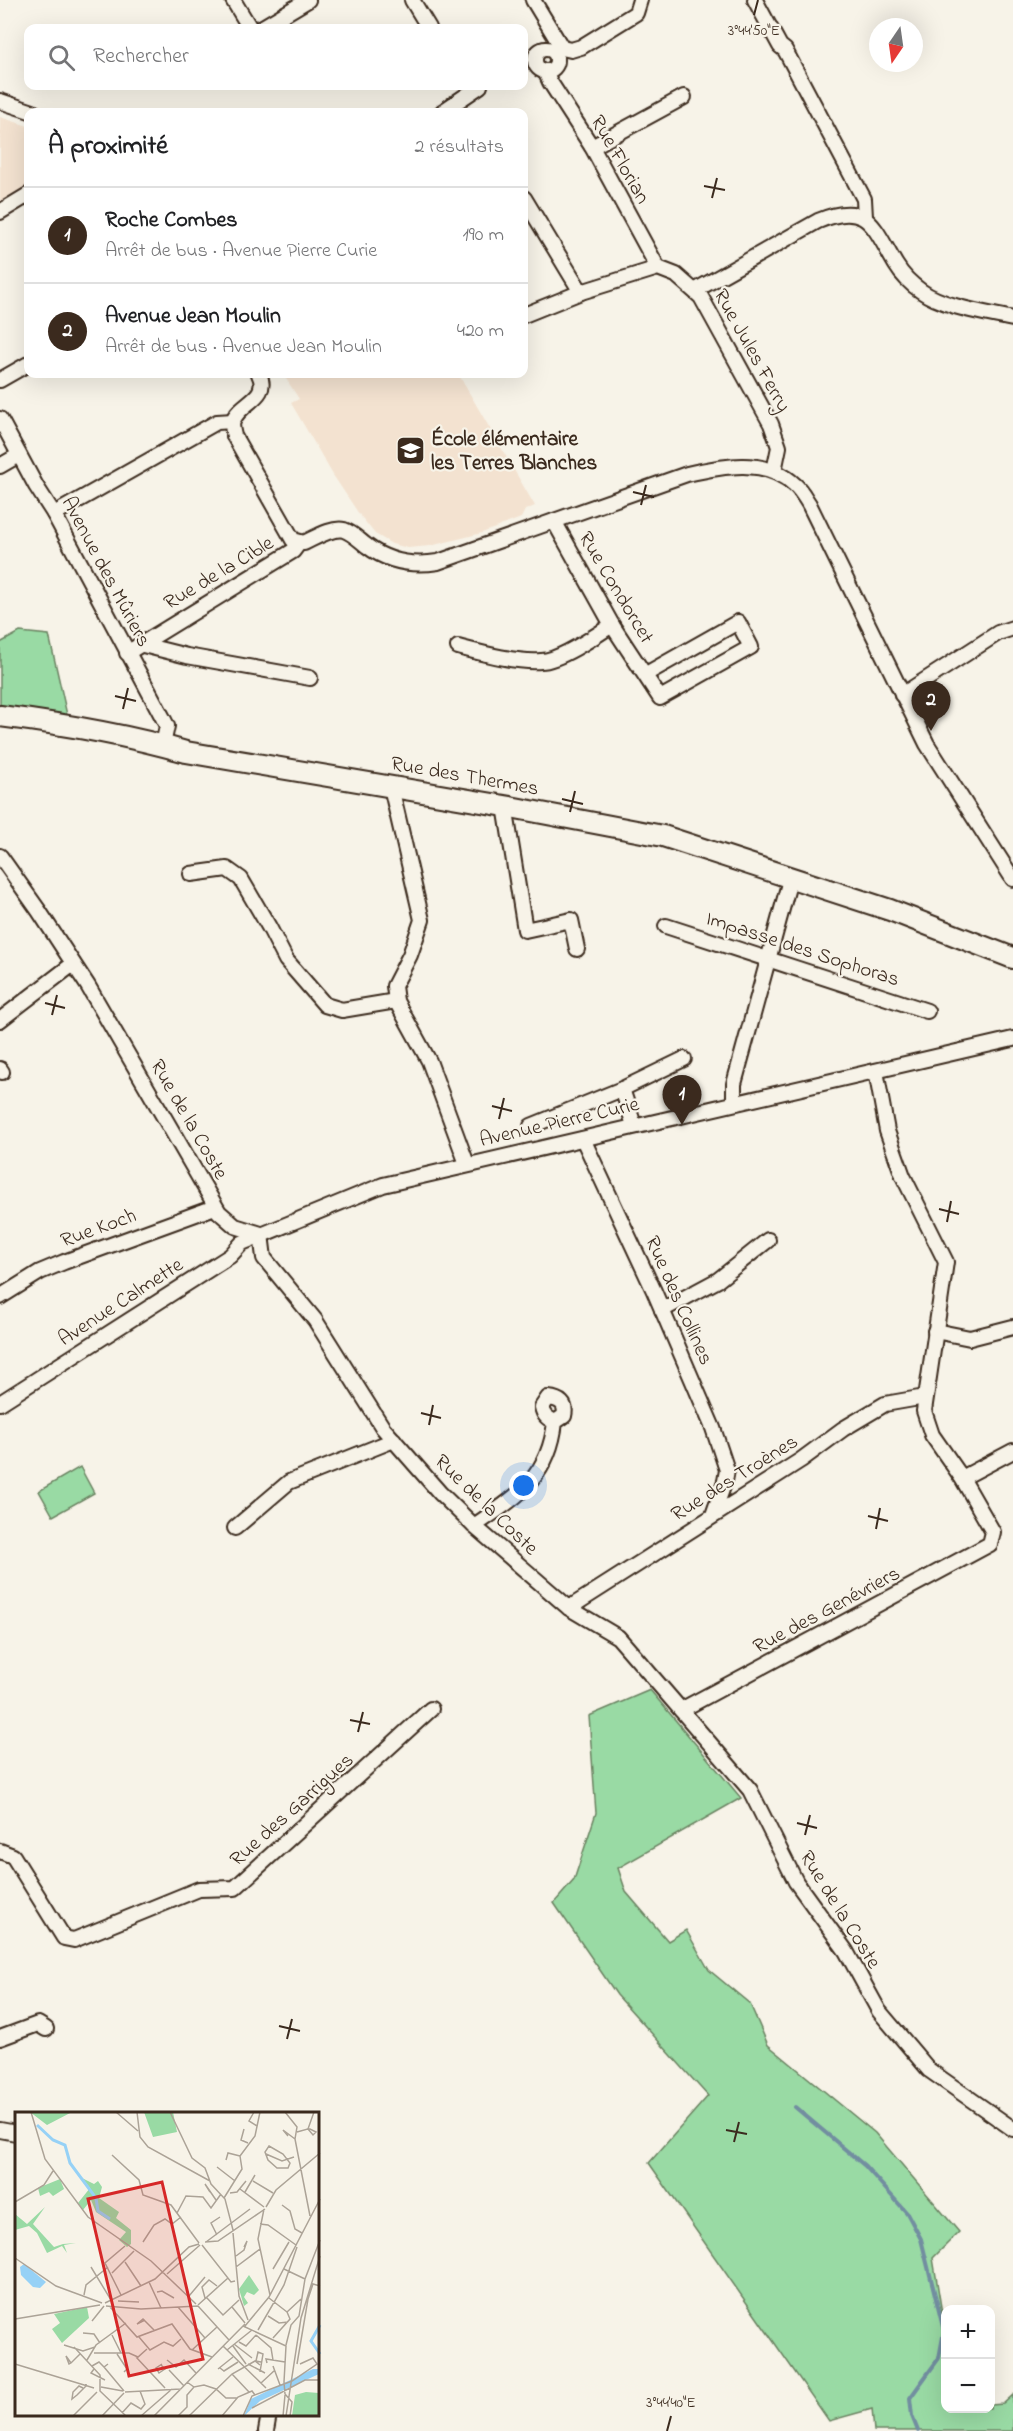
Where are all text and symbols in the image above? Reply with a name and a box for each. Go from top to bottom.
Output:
north arrow [869,18,923,72]
text: 3°44'50"E [728,20,780,42]
search box [24,24,528,90]
icon: search [45,41,78,74]
text: Rechercher [93,41,189,73]
street label: Rue Florian [582,110,657,210]
text: À proximité [48,128,168,166]
text: 2 résultats [415,133,504,162]
text: Roche Combes [105,205,237,237]
text: 1 [64,221,71,250]
text: 190 m [462,221,504,250]
text: Arrêt de bus · Avenue Pierre Curie [105,237,377,266]
street label: Rue Jules Ferry [703,284,798,419]
text: Avenue Jean Moulin [105,301,281,333]
text: 2 [63,317,72,346]
text: 420 m [457,317,504,346]
text: Arrêt de bus · Avenue Jean Moulin [105,333,382,362]
place label: École élémentaire les Terres Blanches [431,425,597,479]
school or university icon: École élémentaire les Terres Blanches [394,434,426,466]
street label: Avenue des Mûriers [53,491,158,653]
street label: Rue Condorcet [570,526,661,650]
street label: Rue de la Cible [158,529,280,618]
pin: 2 [912,682,950,731]
street label: Rue des Thermes [388,749,541,805]
street label: Impasse des Sophoras [702,904,903,995]
street label: Rue de la Coste [142,1054,235,1186]
pin: 1 [662,1076,702,1125]
street label: Avenue Pierre Curie [477,1090,643,1156]
street label: Rue Koch [57,1201,141,1256]
street label: Rue des Collines [636,1231,720,1370]
street label: Avenue Calmette [53,1251,190,1354]
street label: Rue des Troènes [666,1428,804,1530]
street label: Rue de la Coste [427,1448,545,1563]
your location [509,1471,538,1500]
street label: Rue des Genévriers [748,1559,906,1662]
street label: Rue des Garrigues [224,1746,362,1876]
street label: Rue de la Coste [791,1845,888,1975]
inset map [15,2112,320,2416]
map controls [941,2305,995,2413]
button: + [941,2305,995,2359]
button: − [941,2359,995,2413]
text: 3°44'40"E [646,2392,696,2414]

